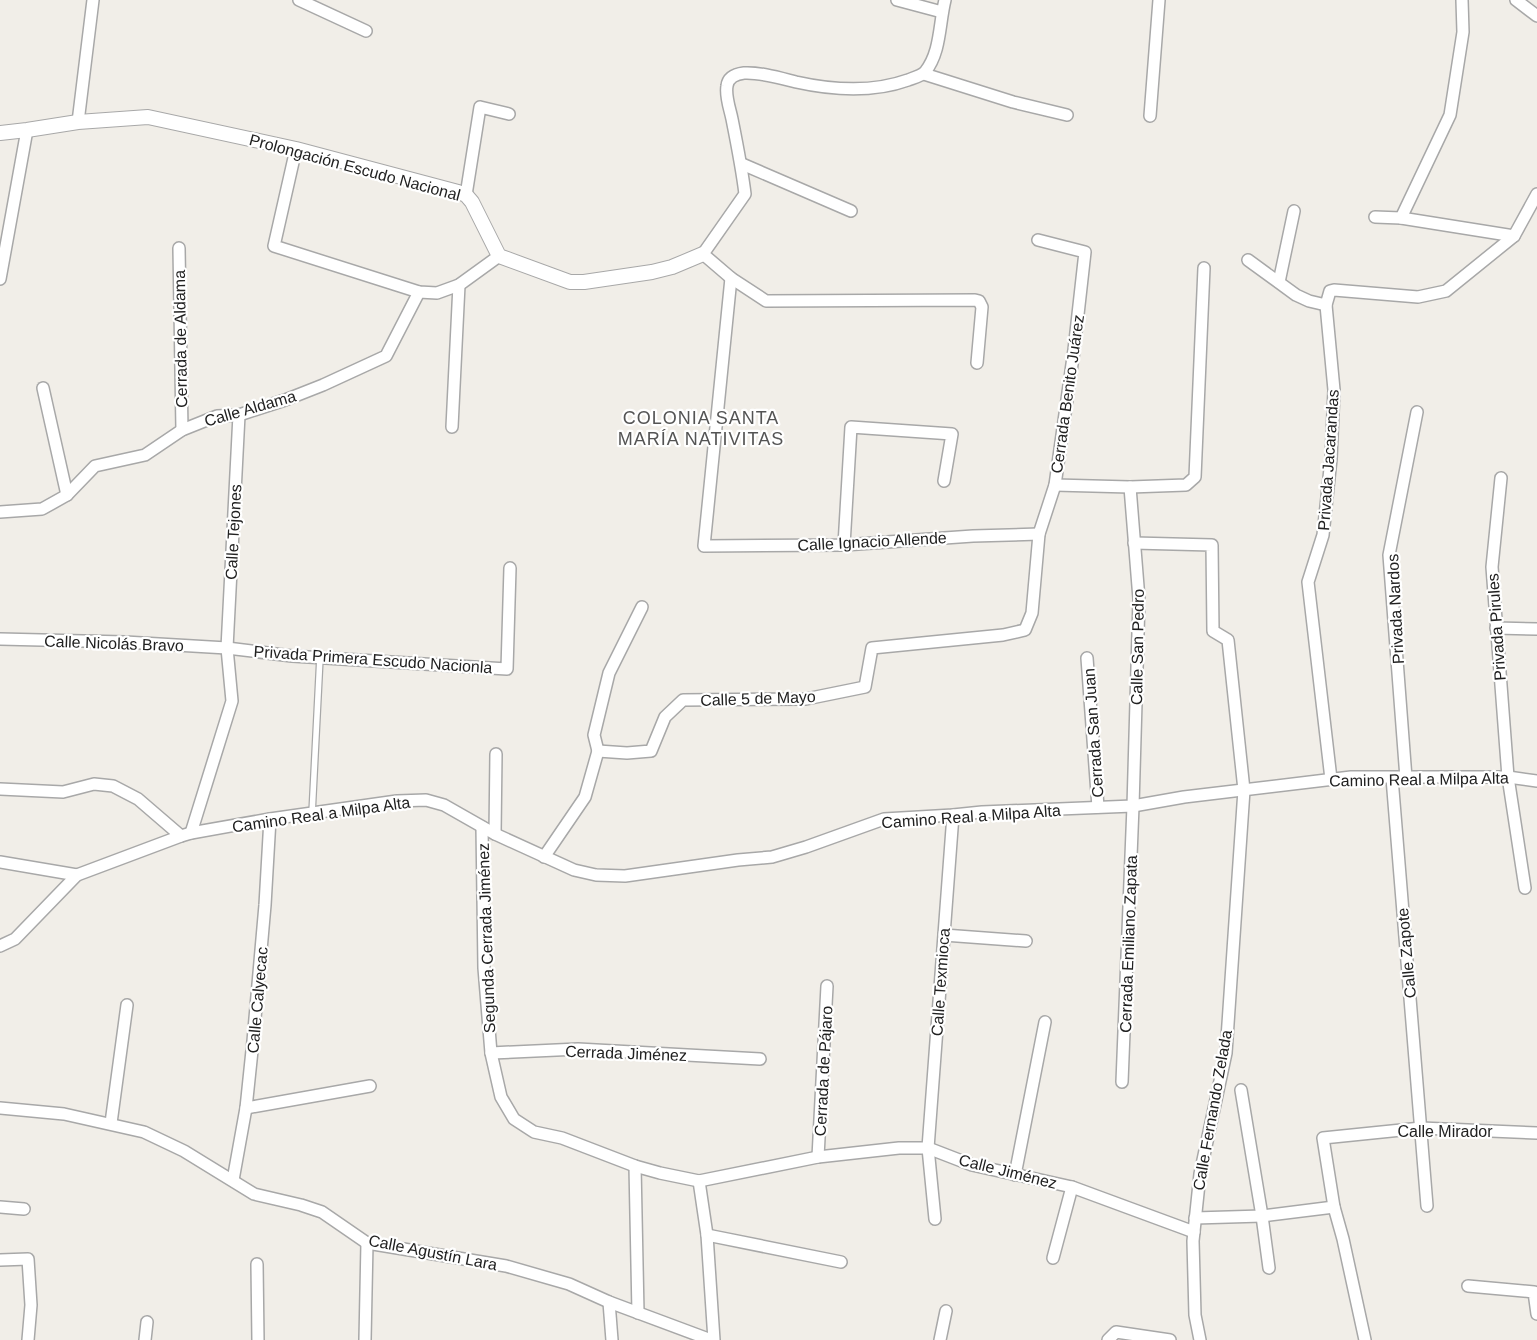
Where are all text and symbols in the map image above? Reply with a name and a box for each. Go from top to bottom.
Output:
street label: Prolongación Escudo Nacional [247,131,462,204]
street label: Cerrada de Aldama [171,270,190,408]
street label: Cerrada Benito Juárez [1048,314,1087,475]
street label: Calle Aldama [202,387,298,430]
street label: Privada Jacarandas [1315,389,1342,531]
district label: COLONIA SANTA MARÍA NATIVITAS [618,408,784,449]
street label: Calle Tejones [223,484,244,580]
street label: Calle Ignacio Allende [797,529,947,554]
street label: Privada Nardos [1384,553,1407,664]
street label: Privada Pirules [1484,573,1509,681]
street label: Calle San Pedro [1128,589,1147,705]
street label: Calle Nicolás Bravo [44,633,184,654]
street label: Privada Primera Escudo Nacionla [253,643,493,676]
street label: Cerrada San Juan [1080,668,1107,798]
street label: Calle 5 de Mayo [700,688,816,709]
street label: Camino Real a Milpa Alta [1329,769,1509,790]
street label: Camino Real a Milpa Alta [231,794,411,835]
street label: Camino Real a Milpa Alta [881,802,1061,831]
street label: Segunda Cerrada Jiménez [475,843,498,1033]
street label: Cerrada Emiliano Zapata [1117,855,1140,1033]
street label: Calle Zapote [1394,907,1419,999]
street label: Calle Texmioca [928,927,953,1037]
street label: Calle Calyecac [244,946,271,1054]
street label: Cerrada de Pájaro [812,1005,835,1137]
street label: Calle Fernando Zelada [1190,1028,1235,1192]
street label: Cerrada Jiménez [565,1043,687,1064]
street label: Calle Mirador [1397,1123,1493,1140]
street label: Calle Jiménez [957,1151,1059,1192]
street label: Calle Agustín Lara [367,1232,499,1273]

